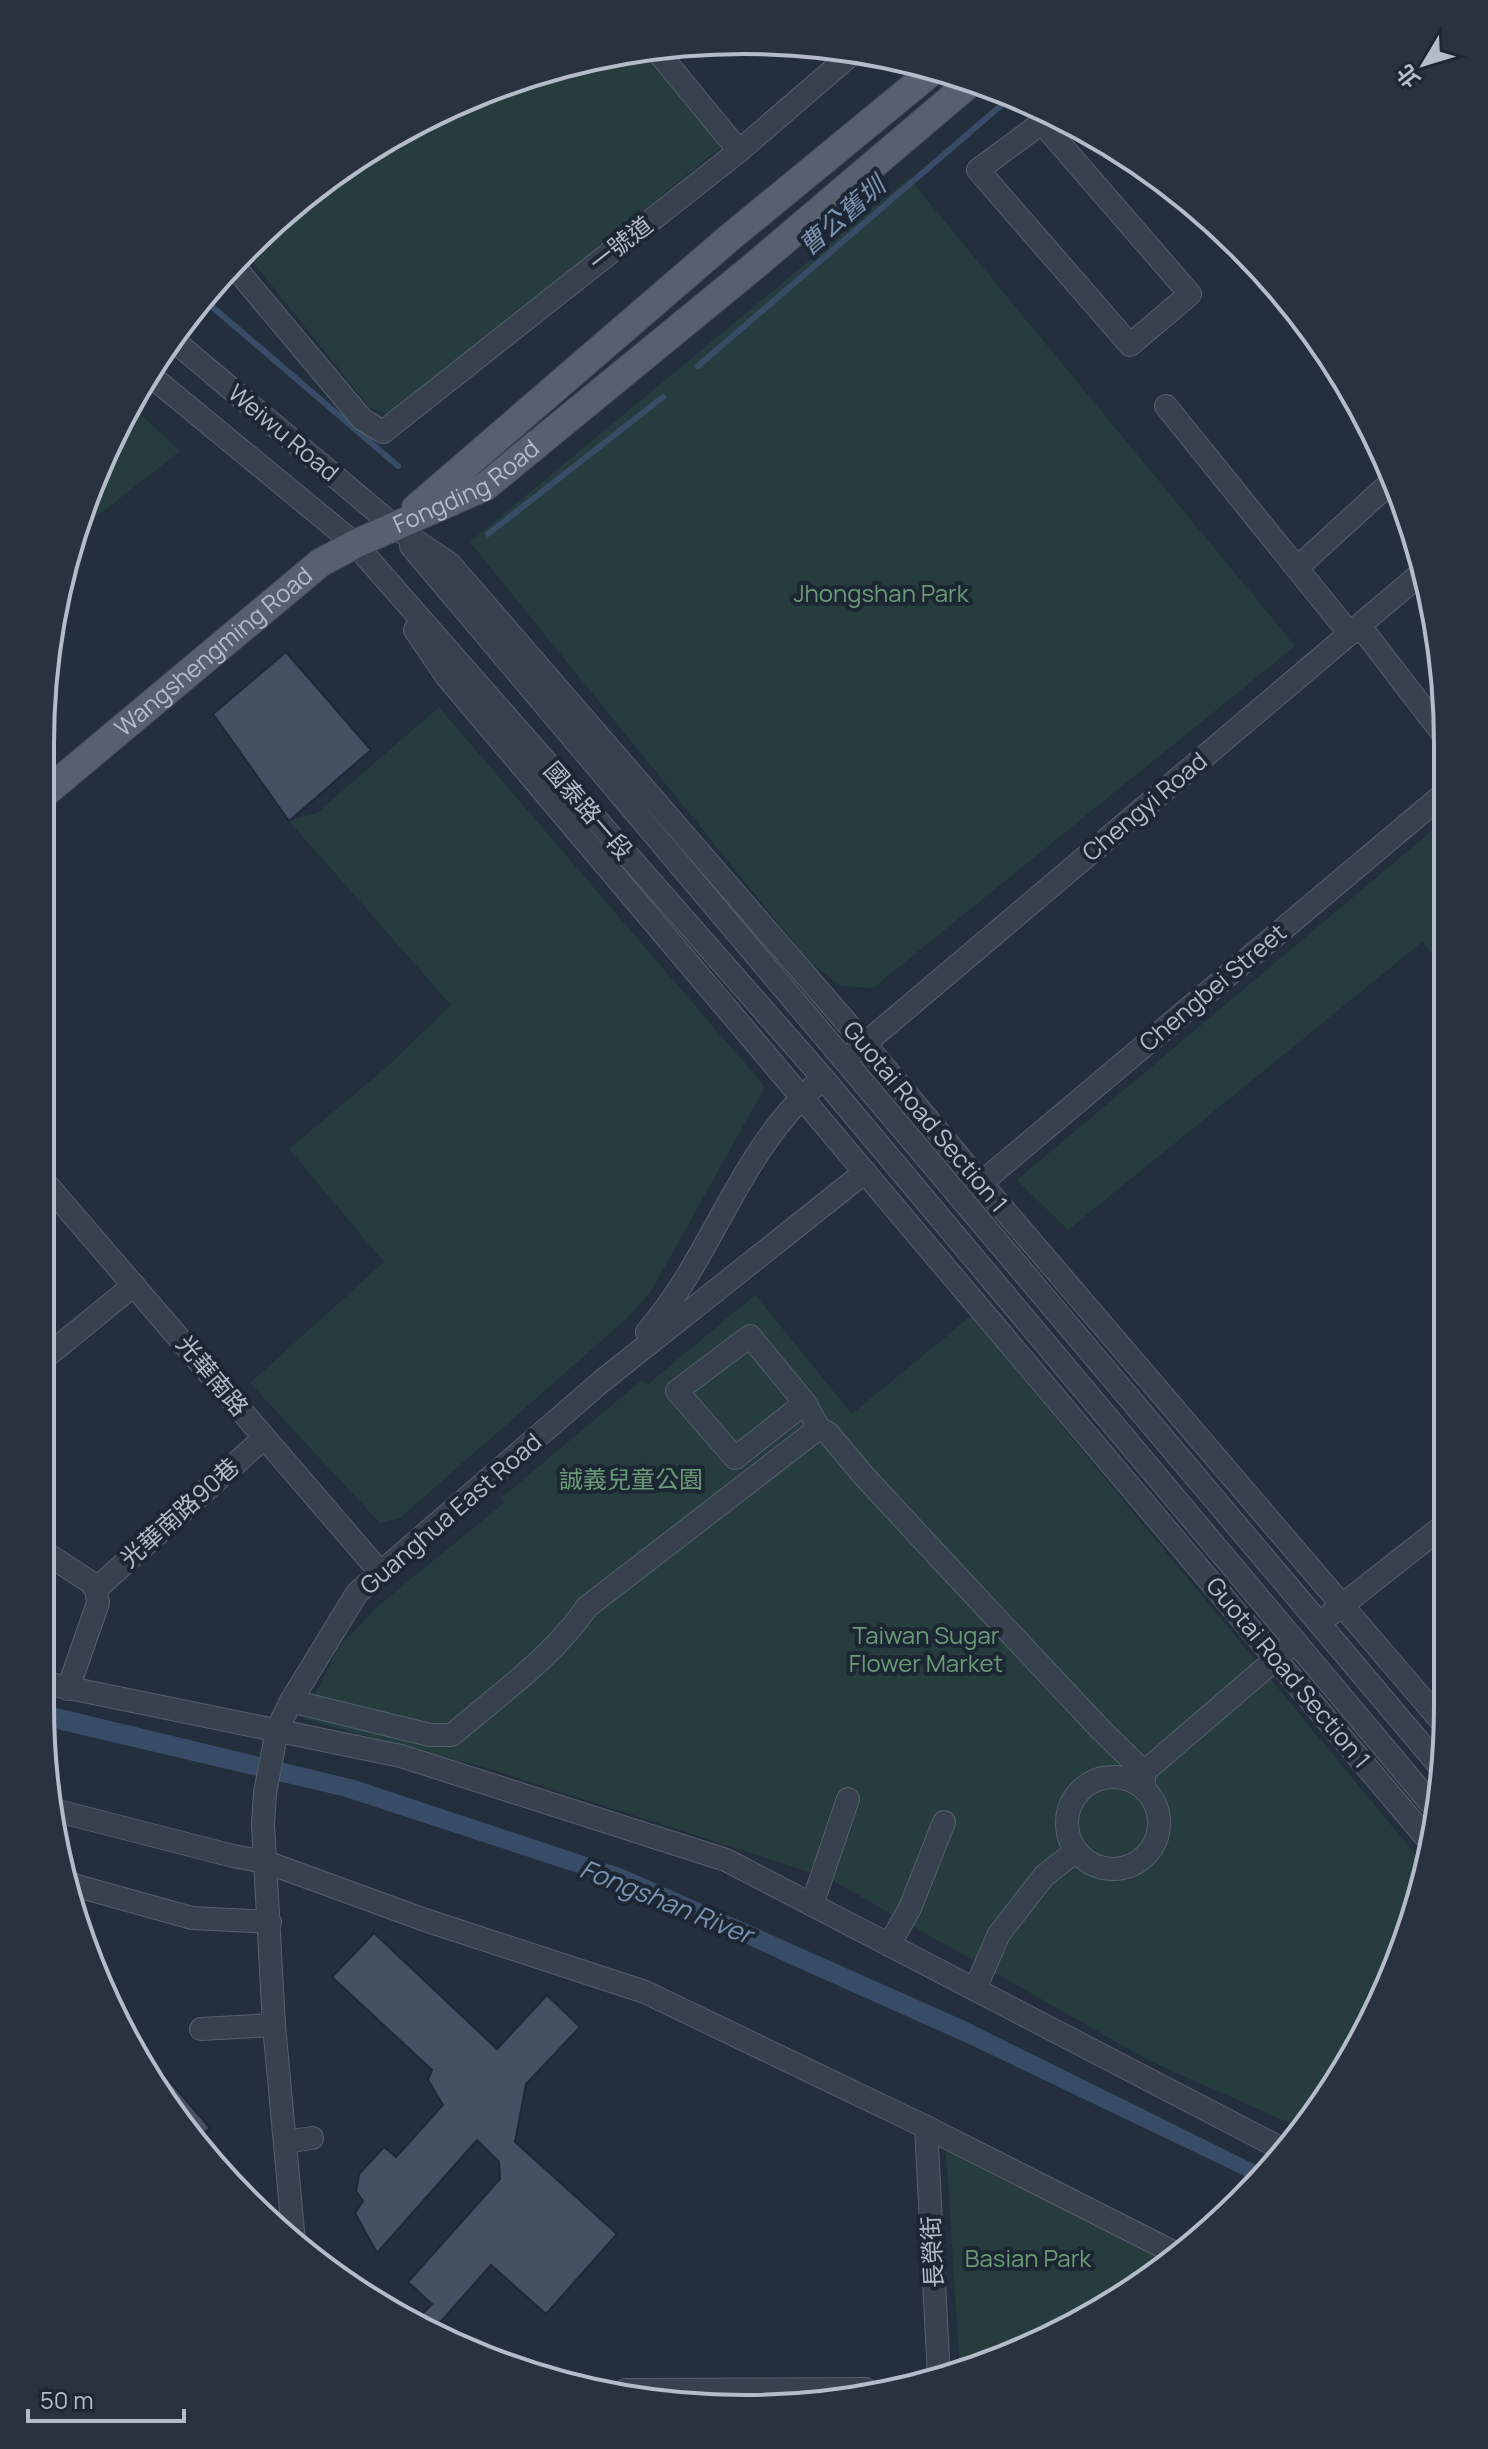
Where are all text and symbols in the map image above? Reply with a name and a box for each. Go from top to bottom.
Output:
north arrow [1384,24,1464,104]
text: 北 [1390,58,1427,94]
water label: 曹公舊圳 [790,165,895,263]
street label: 一號道 [582,208,659,278]
street label: Weiwu Road [222,376,346,488]
street label: Fongding Road [387,431,545,540]
street label: Wangshengming Road [107,558,319,743]
park label: Jhongshan Park [793,576,970,609]
street label: Chengyi Road [1075,744,1213,868]
street label: 國泰路一段 [537,754,641,866]
street label: Chengbei Street [1131,915,1293,1058]
street label: Guotai Road Section 1 [836,1013,1016,1219]
street label: 光華南路 [170,1328,257,1422]
street label: Guanghua East Road [352,1425,548,1601]
street label: 光華南路90巷 [112,1450,246,1574]
park label: 誠義兒童公園 [559,1462,703,1495]
street label: Guotai Road Section 1 [1199,1569,1379,1775]
park label: Taiwan Sugar Flower Market [849,1618,1003,1679]
water label: Fongshan River [575,1850,761,1953]
street label: 長榮街 [913,2215,950,2289]
park label: Basian Park [965,2241,1092,2274]
scale bar [28,2373,184,2423]
text: 50 m [40,2383,94,2416]

